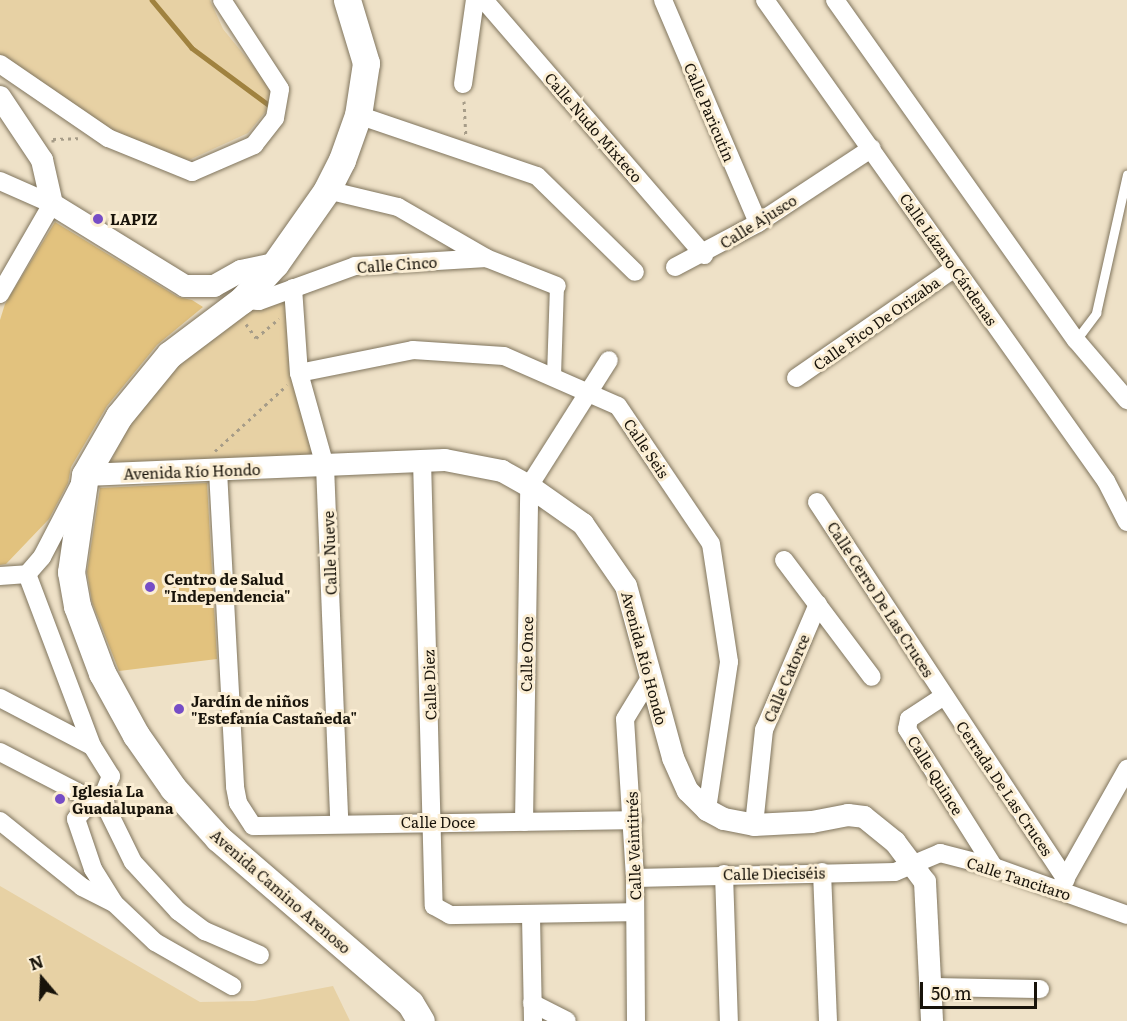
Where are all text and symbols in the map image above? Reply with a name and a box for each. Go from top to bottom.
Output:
street label: Calle Paricutín [681,60,739,164]
street label: Calle Nudo Mixteco [541,68,647,186]
street label: Calle Lázaro Cárdenas [897,189,1001,329]
street label: Calle Ajusco [716,190,800,252]
place label: LAPIZ [110,210,157,228]
marker: LAPIZ [91,212,105,226]
street label: Calle Cinco [356,252,438,276]
street label: Calle Pico De Orizaba [809,273,943,373]
street label: Calle Seis [621,415,673,481]
street label: Avenida Río Hondo [123,460,261,482]
street label: Calle Nueve [319,511,339,595]
street label: Calle Cerro De Las Cruces [824,518,938,680]
place label: Centro de Salud "Independencia" [164,569,291,604]
marker: Centro de Salud "Independencia" [141,578,159,596]
street label: Avenida Río Hondo [619,589,671,727]
street label: Calle Once [516,616,536,692]
street label: Calle Catorce [759,631,813,725]
street label: Calle Diez [419,649,439,721]
place label: Jardín de niños "Estefanía Castañeda" [191,691,357,726]
marker: Jardín de niños "Estefanía Castañeda" [172,702,186,716]
street label: Cerrada De Las Cruces [953,717,1057,859]
street label: Calle Quince [905,732,967,818]
place label: Iglesia La Guadalupana [72,781,174,816]
street label: Calle Veintitrés [622,791,644,901]
marker: Iglesia La Guadalupana [53,792,67,806]
street label: Calle Doce [401,813,475,831]
street label: Avenida Camino Arenoso [207,825,355,957]
street label: Calle Tancitaro [965,853,1073,903]
street label: Calle Dieciséis [723,863,825,883]
text: N [26,948,46,976]
north arrow [12,949,72,1009]
scale bar [923,970,1040,1008]
text: 50 m [931,979,972,1006]

